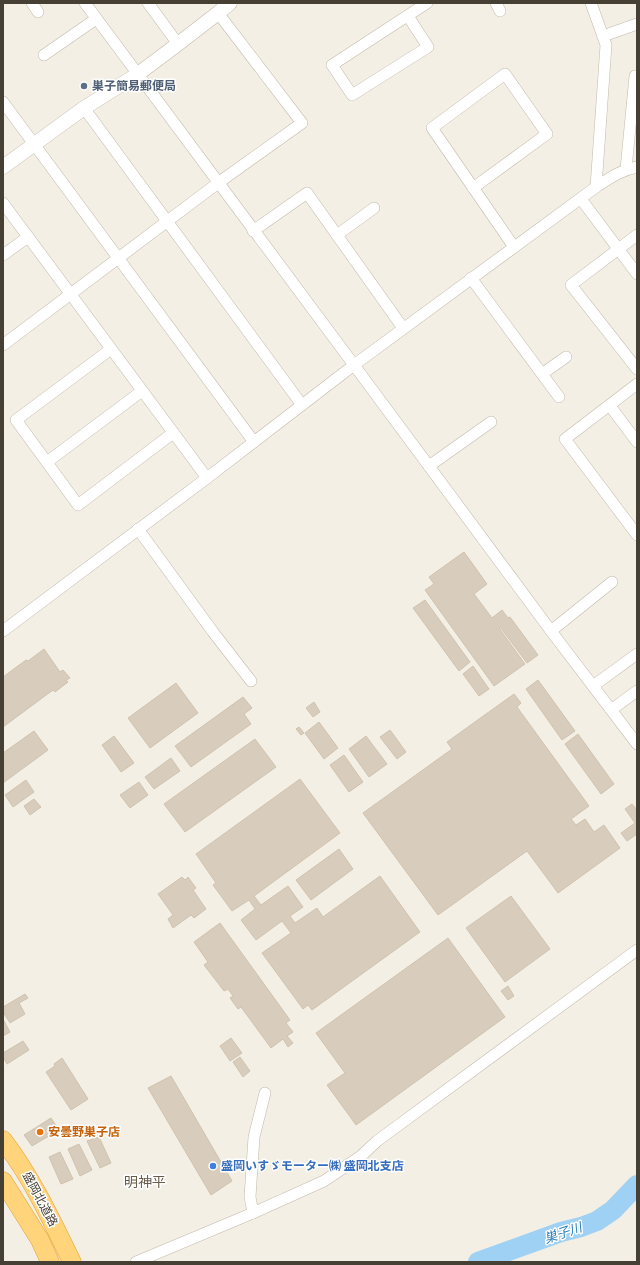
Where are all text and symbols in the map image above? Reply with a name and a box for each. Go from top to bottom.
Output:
place label: 巣子簡易郵便局 [92,79,176,93]
marker: 巣子簡易郵便局 [79,81,89,91]
place label: 安曇野巣子店 [48,1125,120,1139]
marker: 安曇野巣子店 [35,1127,45,1137]
place label: 盛岡いすゞモーター㈱ 盛岡北支店 [221,1159,404,1173]
marker: 盛岡いすゞモーター㈱ 盛岡北支店 [208,1161,218,1171]
street label: 盛岡北道路 [20,1169,60,1229]
district label: 明神平 [124,1174,166,1190]
water label: 巣子川 [542,1219,586,1246]

